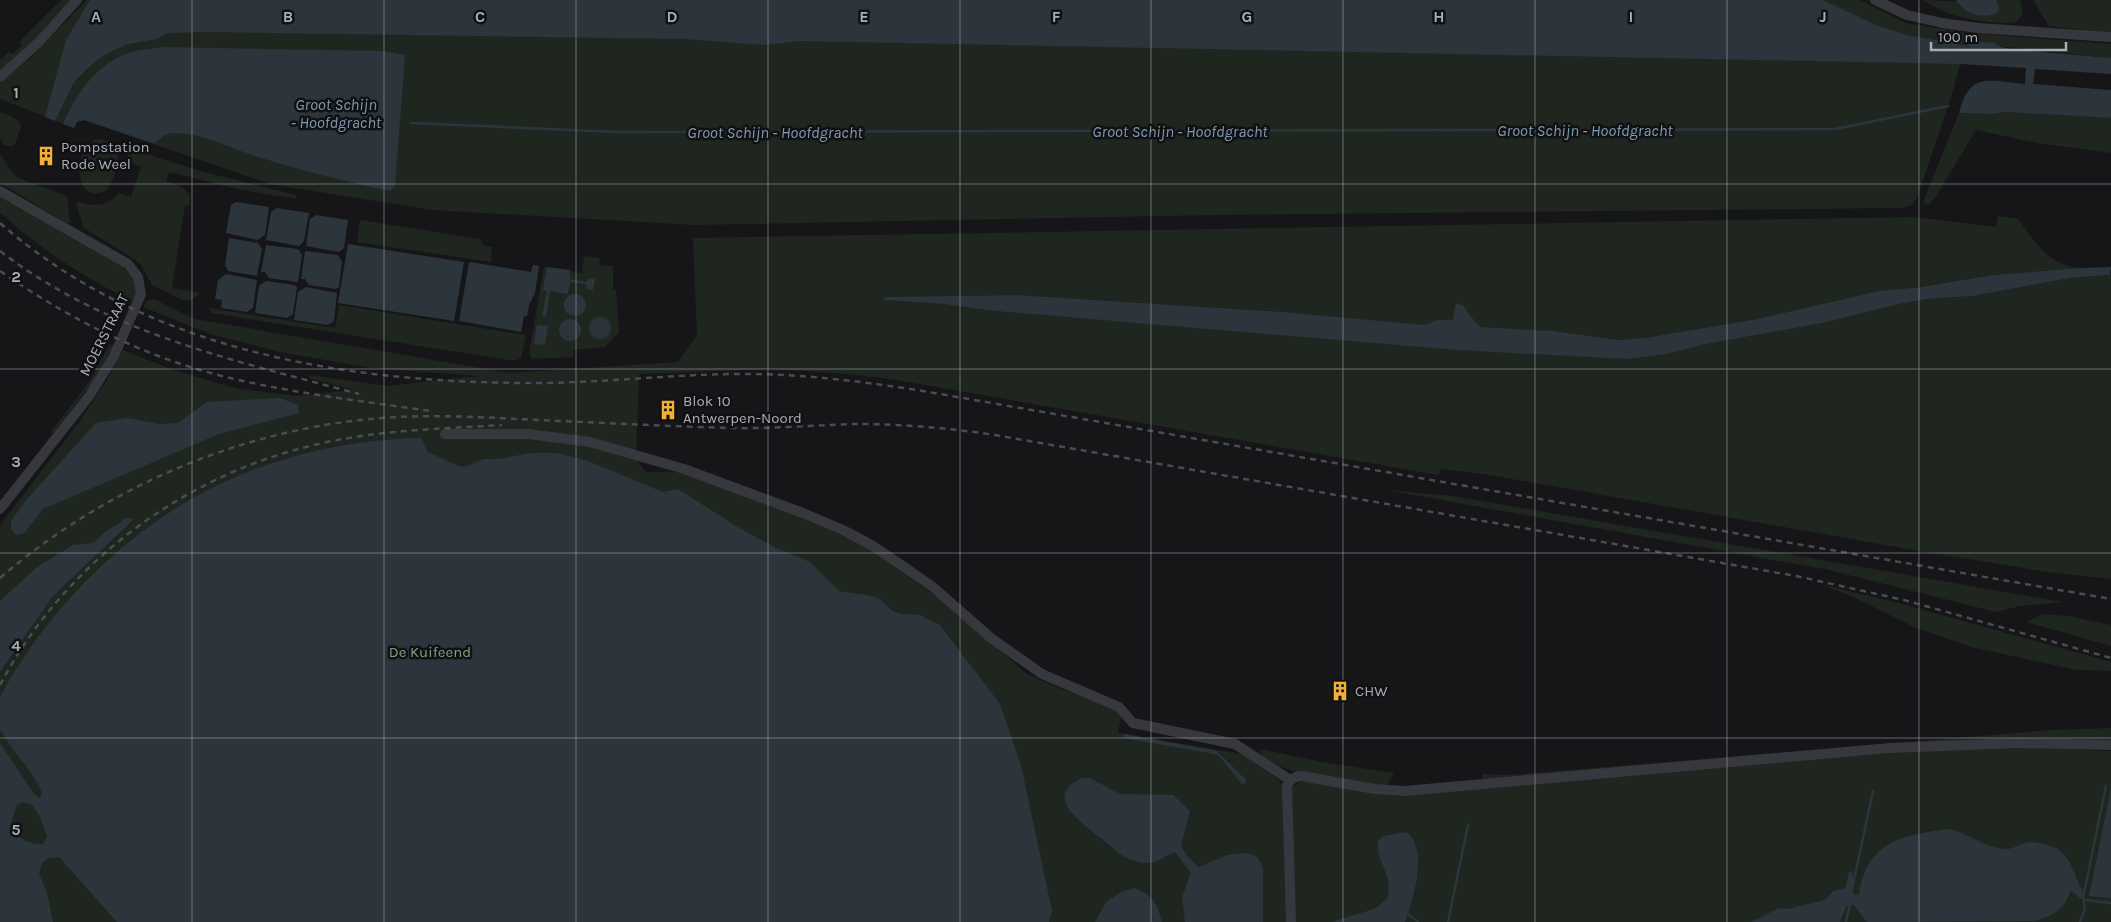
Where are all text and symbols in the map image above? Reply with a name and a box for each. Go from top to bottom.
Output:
text: A [91,7,101,26]
text: B [283,7,293,26]
text: C [475,7,485,26]
text: D [667,7,678,26]
text: E [859,7,869,26]
text: F [1052,7,1061,26]
text: G [1242,7,1252,26]
text: H [1433,7,1445,26]
text: I [1629,7,1633,26]
text: J [1819,7,1827,26]
scale bar [1931,20,2066,52]
text: 100 m [1938,28,1978,46]
text: 1 [13,83,19,102]
water label: Groot Schijn - Hoofdgracht [291,95,382,132]
water label: Groot Schijn - Hoofdgracht [1497,121,1673,140]
water label: Groot Schijn - Hoofdgracht [1092,122,1268,141]
water label: Groot Schijn - Hoofdgracht [687,123,863,142]
place label: Pompstation Rode Weel [61,138,149,173]
building icon: Pompstation Rode Weel [35,145,57,167]
text: 2 [11,267,21,286]
street label: MOERSTRAAT [76,290,133,379]
place label: Blok 10 Antwerpen-Noord [683,392,802,427]
building icon: Blok 10 Antwerpen-Noord [657,399,679,421]
text: 3 [11,452,21,471]
text: 4 [11,636,21,655]
park label: De Kuifeend [389,643,471,661]
building icon: CHW [1329,680,1351,702]
place label: CHW [1355,682,1388,700]
text: 5 [11,820,21,839]

